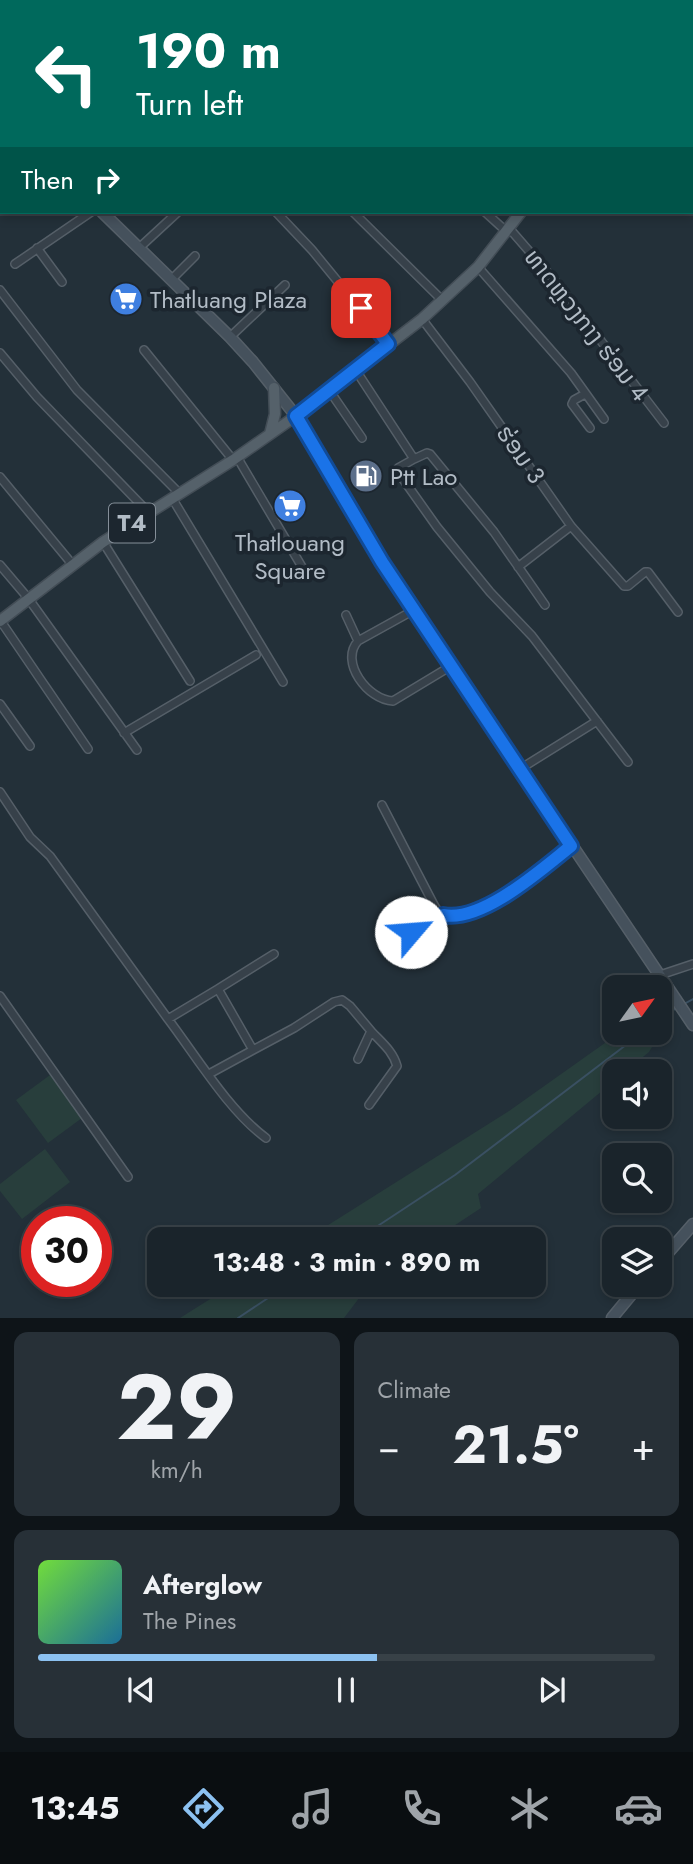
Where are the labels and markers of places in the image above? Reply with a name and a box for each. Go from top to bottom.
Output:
pin [331,278,391,338]
supermarket icon: Thatluang Plaza [107,280,145,318]
place label: Thatluang Plaza [150,282,307,317]
fuel station icon: Ptt Lao [347,457,385,495]
place label: Ptt Lao [390,459,457,494]
supermarket icon: Thatlouang Square [271,487,309,525]
place label: Thatlouang Square [235,525,345,588]

